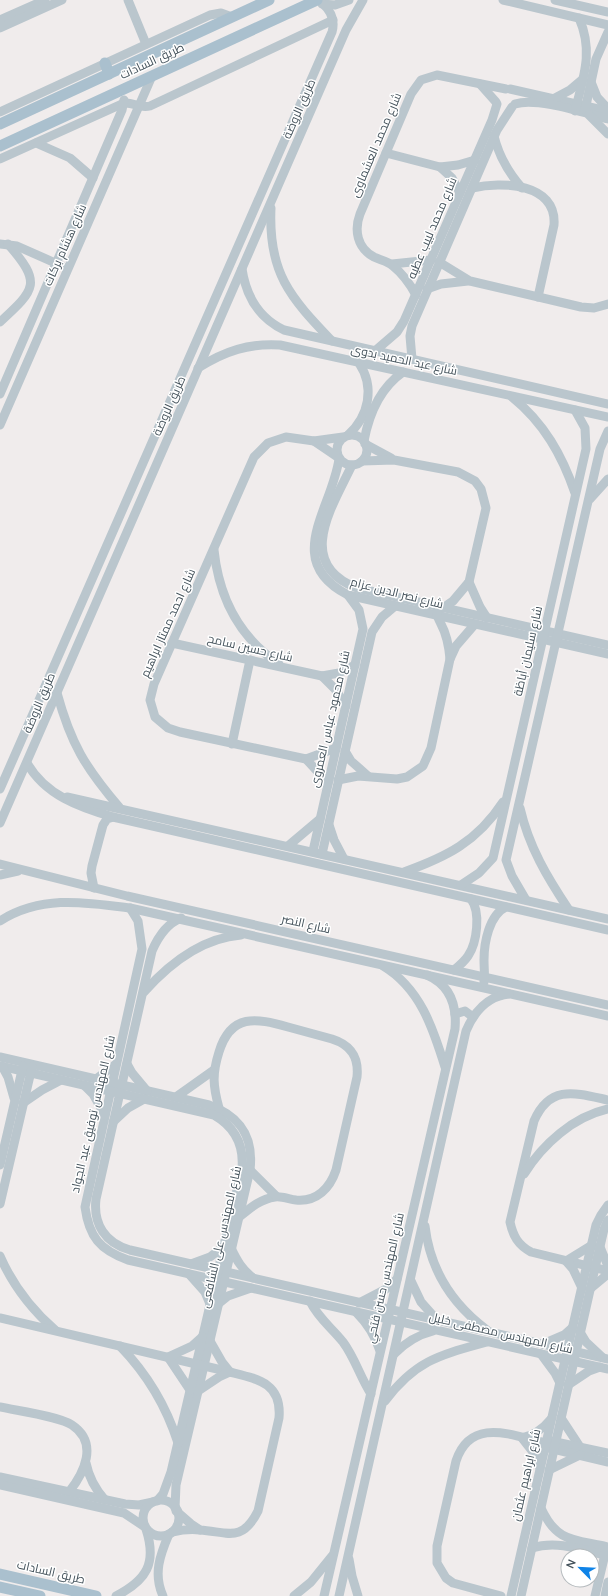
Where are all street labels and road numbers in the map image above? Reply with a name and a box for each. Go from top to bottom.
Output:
street label: طريق السادات [117,39,186,82]
street label: طريق الروضة [279,76,318,141]
street label: شارع محمد العشماوى [347,90,405,200]
street label: شارع محمد لبيب عطيه [403,175,461,281]
street label: شارع هشام بركات [40,202,90,288]
street label: شارع عبد الحميد بدوى [349,341,459,379]
street label: طريق الروضة [149,373,188,438]
street label: شارع احمد ممتاز ابراهيم [137,566,199,680]
street label: شارع نصر الدين عزام [349,574,445,612]
street label: شارع سليمان أباظة [510,604,546,698]
street label: شارع حسين سامح [206,630,294,666]
street label: شارع محمود عباس العمروى [306,649,354,789]
street label: طريق الروضة [19,670,58,735]
street label: شارع النصر [279,910,332,937]
street label: شارع المهندس توفيق عبد الجواد [67,1034,119,1194]
street label: شارع المهندس على الشافعى [197,1164,245,1310]
street label: شارع المهندس حسن فتحي [362,1211,410,1345]
street label: شارع المهندس مصطفى خليل [428,1309,575,1357]
street label: شارع ابراهيم عثمان [508,1427,544,1523]
street label: طريق السادات [16,1556,87,1587]

